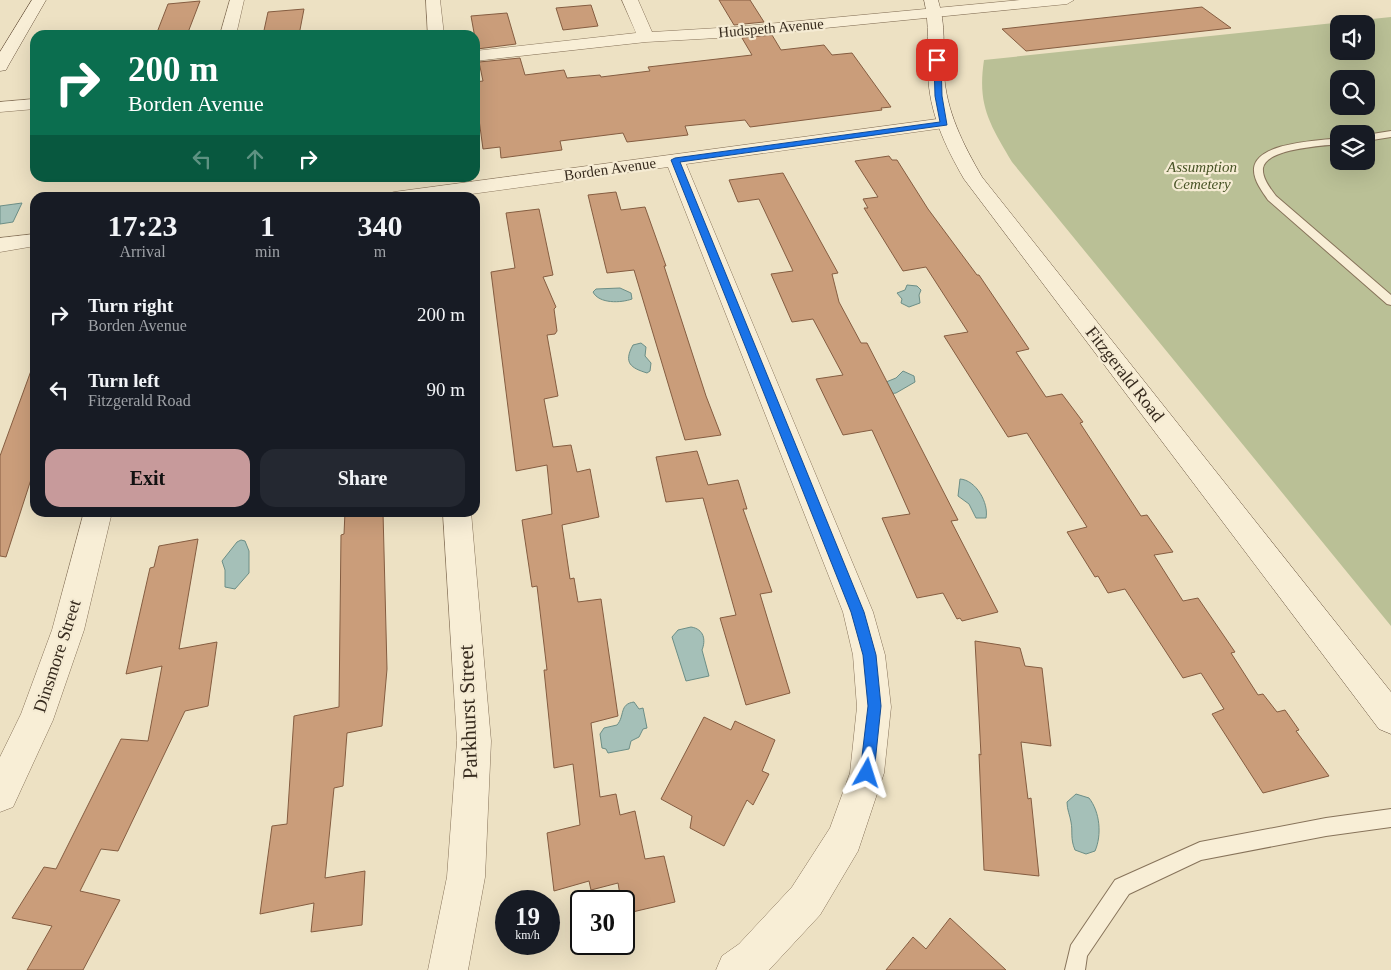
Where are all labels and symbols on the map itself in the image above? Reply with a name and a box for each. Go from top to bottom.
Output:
street label: Hudspeth Avenue [718,15,825,41]
pin [916,39,958,81]
street label: Borden Avenue [563,155,657,183]
park label: Assumption Cemetery [1166,159,1237,192]
street label: Fitzgerald Road [1082,322,1168,426]
street label: Dinsmore Street [29,597,85,715]
street label: Parkhurst Street [454,644,482,780]
position arrow [840,746,892,798]
speed limit sign: 30 [570,890,635,955]

